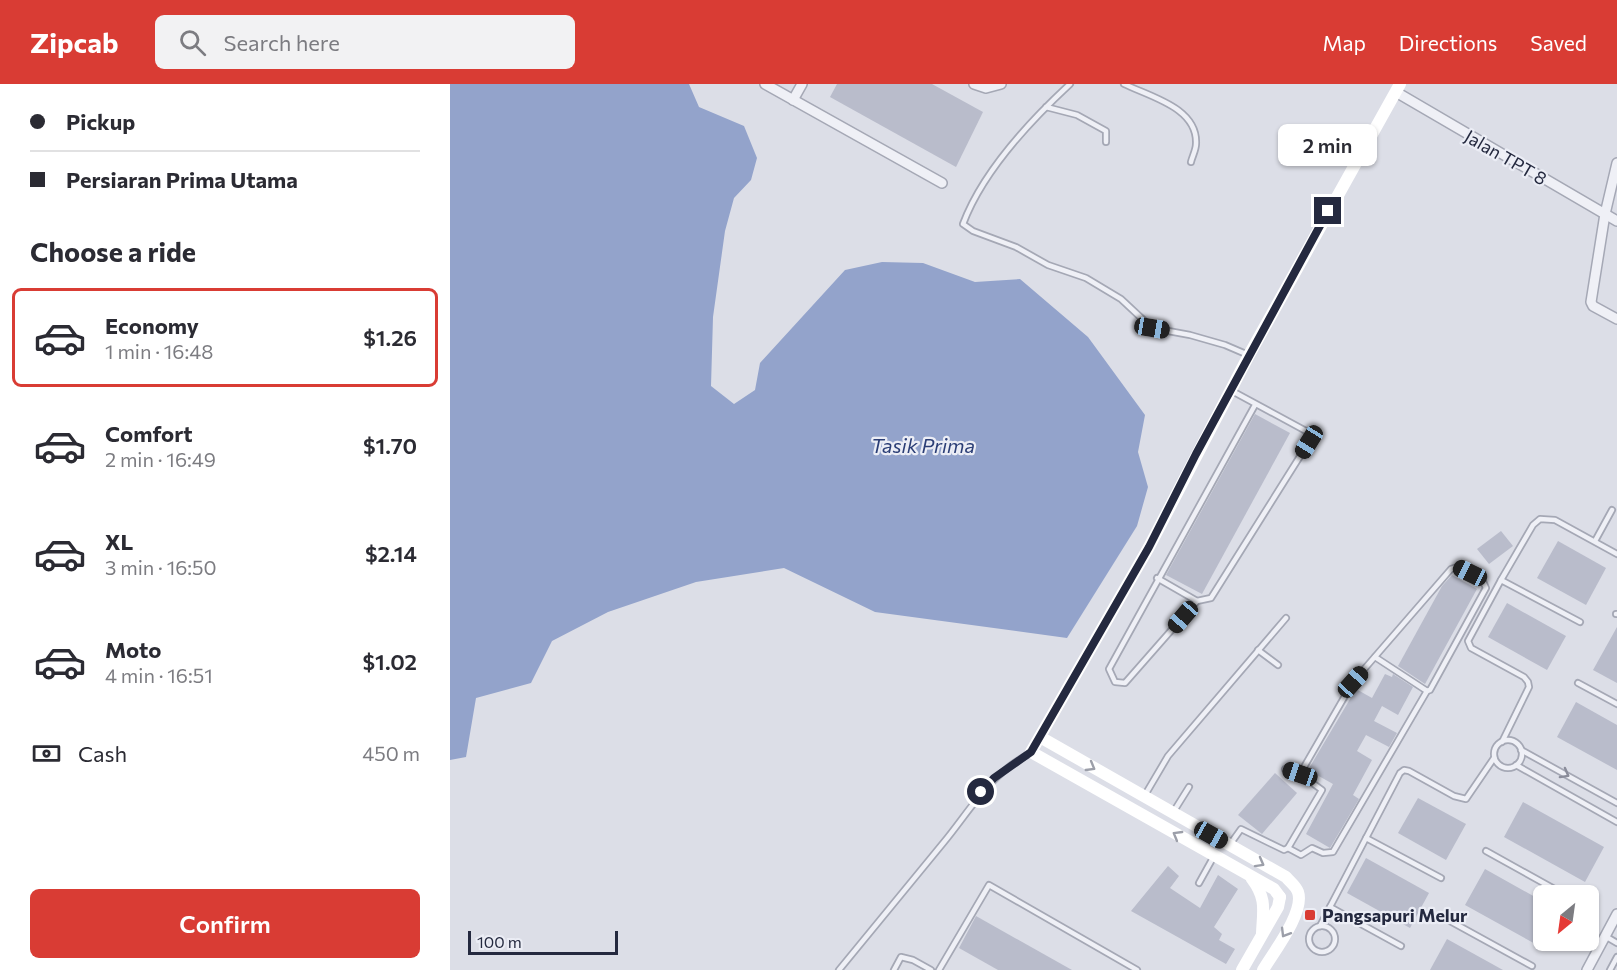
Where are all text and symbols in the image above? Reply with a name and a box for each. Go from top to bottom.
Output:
search box [155,15,575,69]
text: Zipcab [30,25,119,59]
icon: search [176,26,209,59]
text: Search here [224,29,340,56]
text: Map [1323,30,1366,55]
text: Directions [1399,30,1497,55]
text: Saved [1530,30,1587,55]
text: Pickup [66,108,135,135]
callout: 2 min [1278,124,1378,166]
street label: Jalan TPT 8 [1461,125,1551,189]
text: 2 min [1303,133,1352,157]
text: Persiaran Prima Utama [66,166,298,193]
route end [1314,197,1341,224]
text: Choose a ride [30,235,196,268]
icon: car [33,311,87,365]
text: Economy [105,312,199,339]
car [1133,316,1171,340]
text: $1.26 [363,324,417,351]
text: 1 min · 16:48 [105,339,213,363]
icon: car [33,419,87,473]
text: Comfort [105,420,193,447]
car [1292,422,1326,462]
text: $1.70 [363,432,417,459]
water label: Tasik Prima [871,433,975,457]
text: 2 min · 16:49 [105,447,216,471]
icon: car [33,527,87,581]
text: XL [105,528,133,555]
text: $2.14 [365,540,417,567]
text: 3 min · 16:50 [105,555,217,579]
car [1450,557,1490,589]
car [1164,598,1202,636]
icon: car [33,635,87,689]
text: Moto [105,636,161,663]
text: $1.02 [363,648,417,675]
text: 4 min · 16:51 [105,663,213,687]
car [1334,663,1372,701]
icon: cash [30,737,63,770]
text: Cash [78,740,127,767]
text: 450 m [362,741,420,765]
one-way arrow [1085,759,1095,771]
car [1280,760,1320,788]
one-way arrow [1558,767,1569,778]
route start [967,778,994,805]
car [1191,818,1231,852]
one-way arrow [1173,831,1183,842]
one-way arrow [1254,856,1264,867]
north arrow [1533,885,1599,951]
map controls [1533,885,1599,951]
button: Confirm [30,889,420,958]
place label: Pangsapuri Melur [1322,904,1468,926]
marker: Pangsapuri Melur [1303,908,1317,922]
one-way arrow [1280,927,1292,937]
scale bar [468,928,618,956]
text: 100 m [477,932,522,951]

